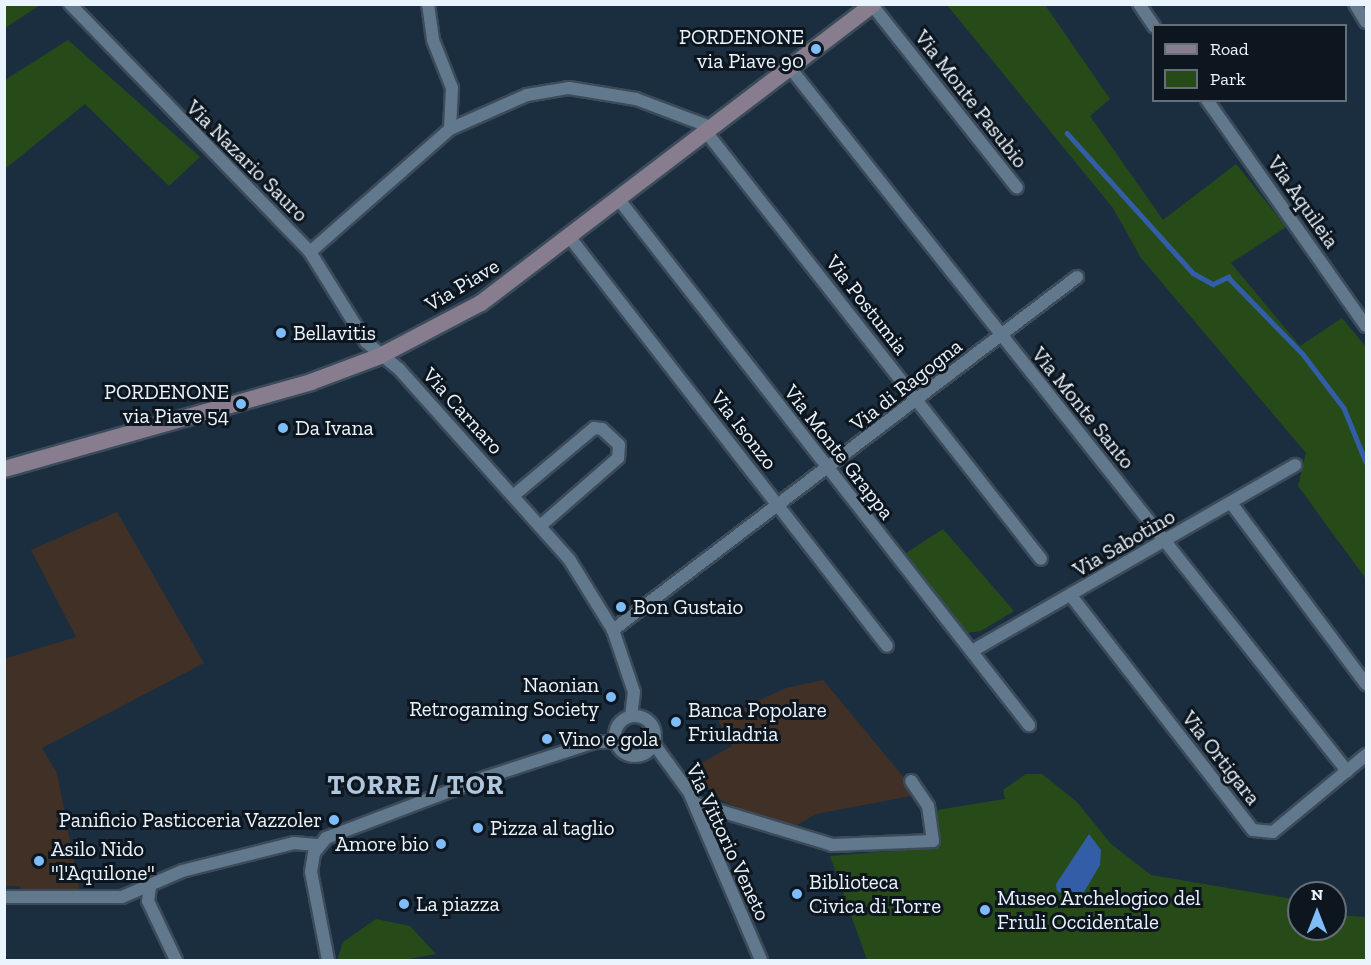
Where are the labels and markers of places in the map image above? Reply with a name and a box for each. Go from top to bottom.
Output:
place label: PORDENONE via Piave 90 [679,24,804,74]
marker: PORDENONE via Piave 90 [809,42,823,56]
place label: Bellavitis [293,320,376,346]
marker: Bellavitis [274,326,288,340]
place label: PORDENONE via Piave 54 [104,379,229,429]
marker: PORDENONE via Piave 54 [234,397,248,411]
place label: Da Ivana [295,415,374,441]
marker: Da Ivana [276,421,290,435]
place label: Bon Gustaio [633,594,743,620]
marker: Bon Gustaio [614,600,628,614]
place label: Naonian Retrogaming Society [409,672,599,722]
marker: Naonian Retrogaming Society [604,690,618,704]
place label: Banca Popolare Friuladria [688,697,827,747]
marker: Banca Popolare Friuladria [669,715,683,729]
place label: Vino e gola [559,726,658,752]
marker: Vino e gola [540,732,554,746]
place label: Panificio Pasticceria Vazzoler [58,807,322,833]
marker: Panificio Pasticceria Vazzoler [327,813,341,827]
place label: Pizza al taglio [490,815,615,841]
marker: Pizza al taglio [471,821,485,835]
place label: Amore bio [335,831,429,857]
place label: Asilo Nido "l'Aquilone" [51,836,155,886]
marker: Amore bio [434,837,448,851]
marker: Asilo Nido "l'Aquilone" [32,854,46,868]
place label: Biblioteca Civica di Torre [809,869,941,919]
place label: Museo Archelogico del Friuli Occidentale [997,885,1201,935]
marker: Biblioteca Civica di Torre [790,887,804,901]
place label: La piazza [416,891,500,917]
marker: La piazza [397,897,411,911]
marker: Museo Archelogico del Friuli Occidentale [978,903,992,917]

